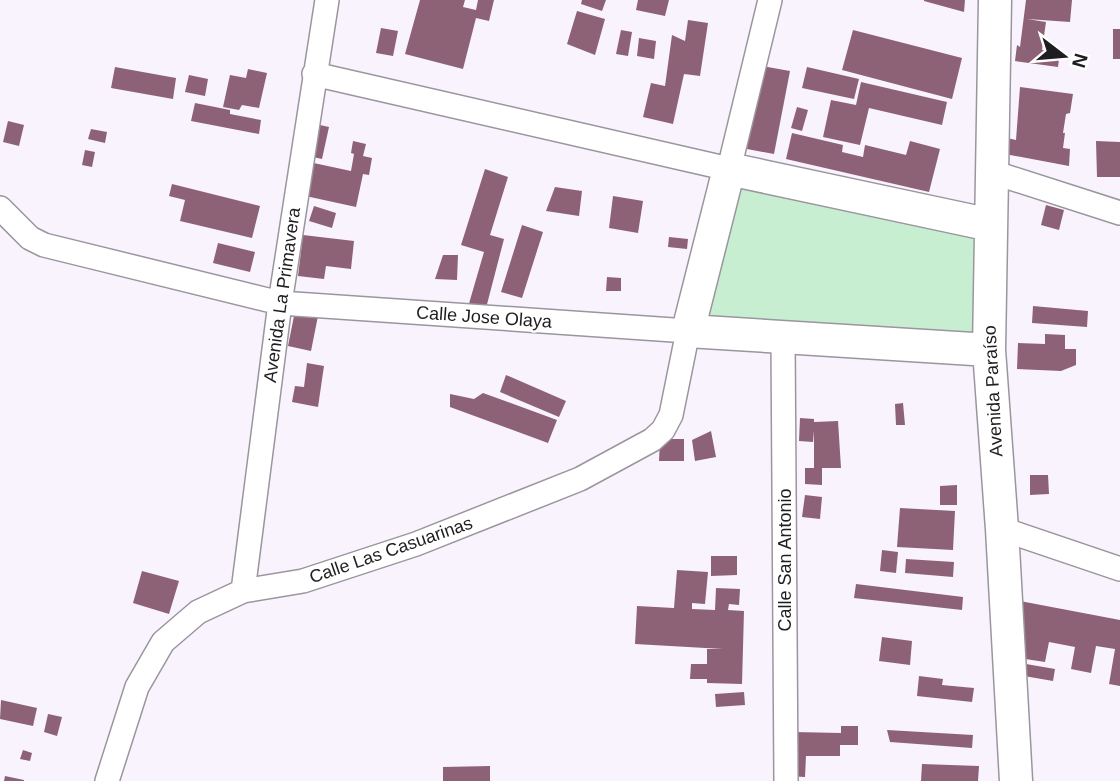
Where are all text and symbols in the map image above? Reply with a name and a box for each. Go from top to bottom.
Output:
north arrow [1029,21,1099,91]
text: N [1068,51,1092,70]
street label: Avenida La Primavera [260,205,304,384]
street label: Calle Jose Olaya [415,302,554,332]
street label: Avenida Paraíso [980,325,1006,457]
street label: Calle San Antonio [775,488,795,632]
street label: Calle Las Casuarinas [307,513,475,587]

